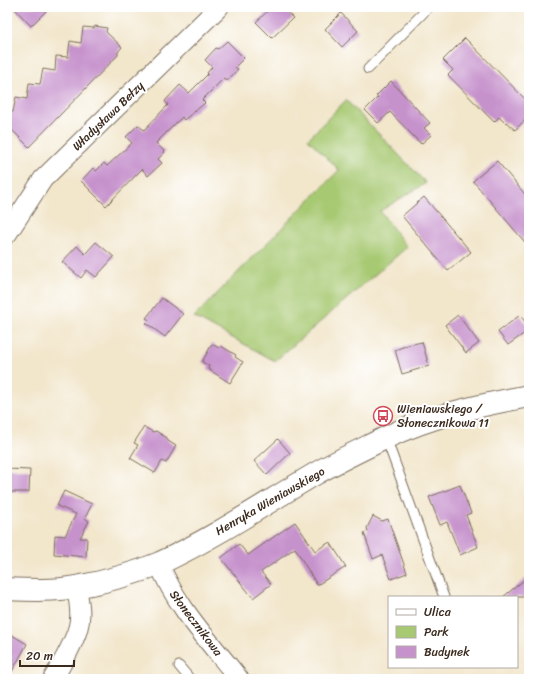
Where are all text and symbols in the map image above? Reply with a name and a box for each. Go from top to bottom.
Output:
street label: Władysława Bełzy [67,75,150,156]
place label: Wieniawskiego / Słonecznikowa 11 [397,398,489,434]
bus stop icon: Wieniawskiego / Słonecznikowa 11 [372,405,394,427]
street label: Henryka Wieniawskiego [211,460,329,542]
street label: Słonecznikowa [164,585,229,662]
legend [388,596,518,668]
text: Ulica [424,601,452,623]
text: Park [424,621,449,643]
text: Budynek [424,641,470,663]
scale bar [20,642,74,668]
text: 20 m [26,645,53,667]

